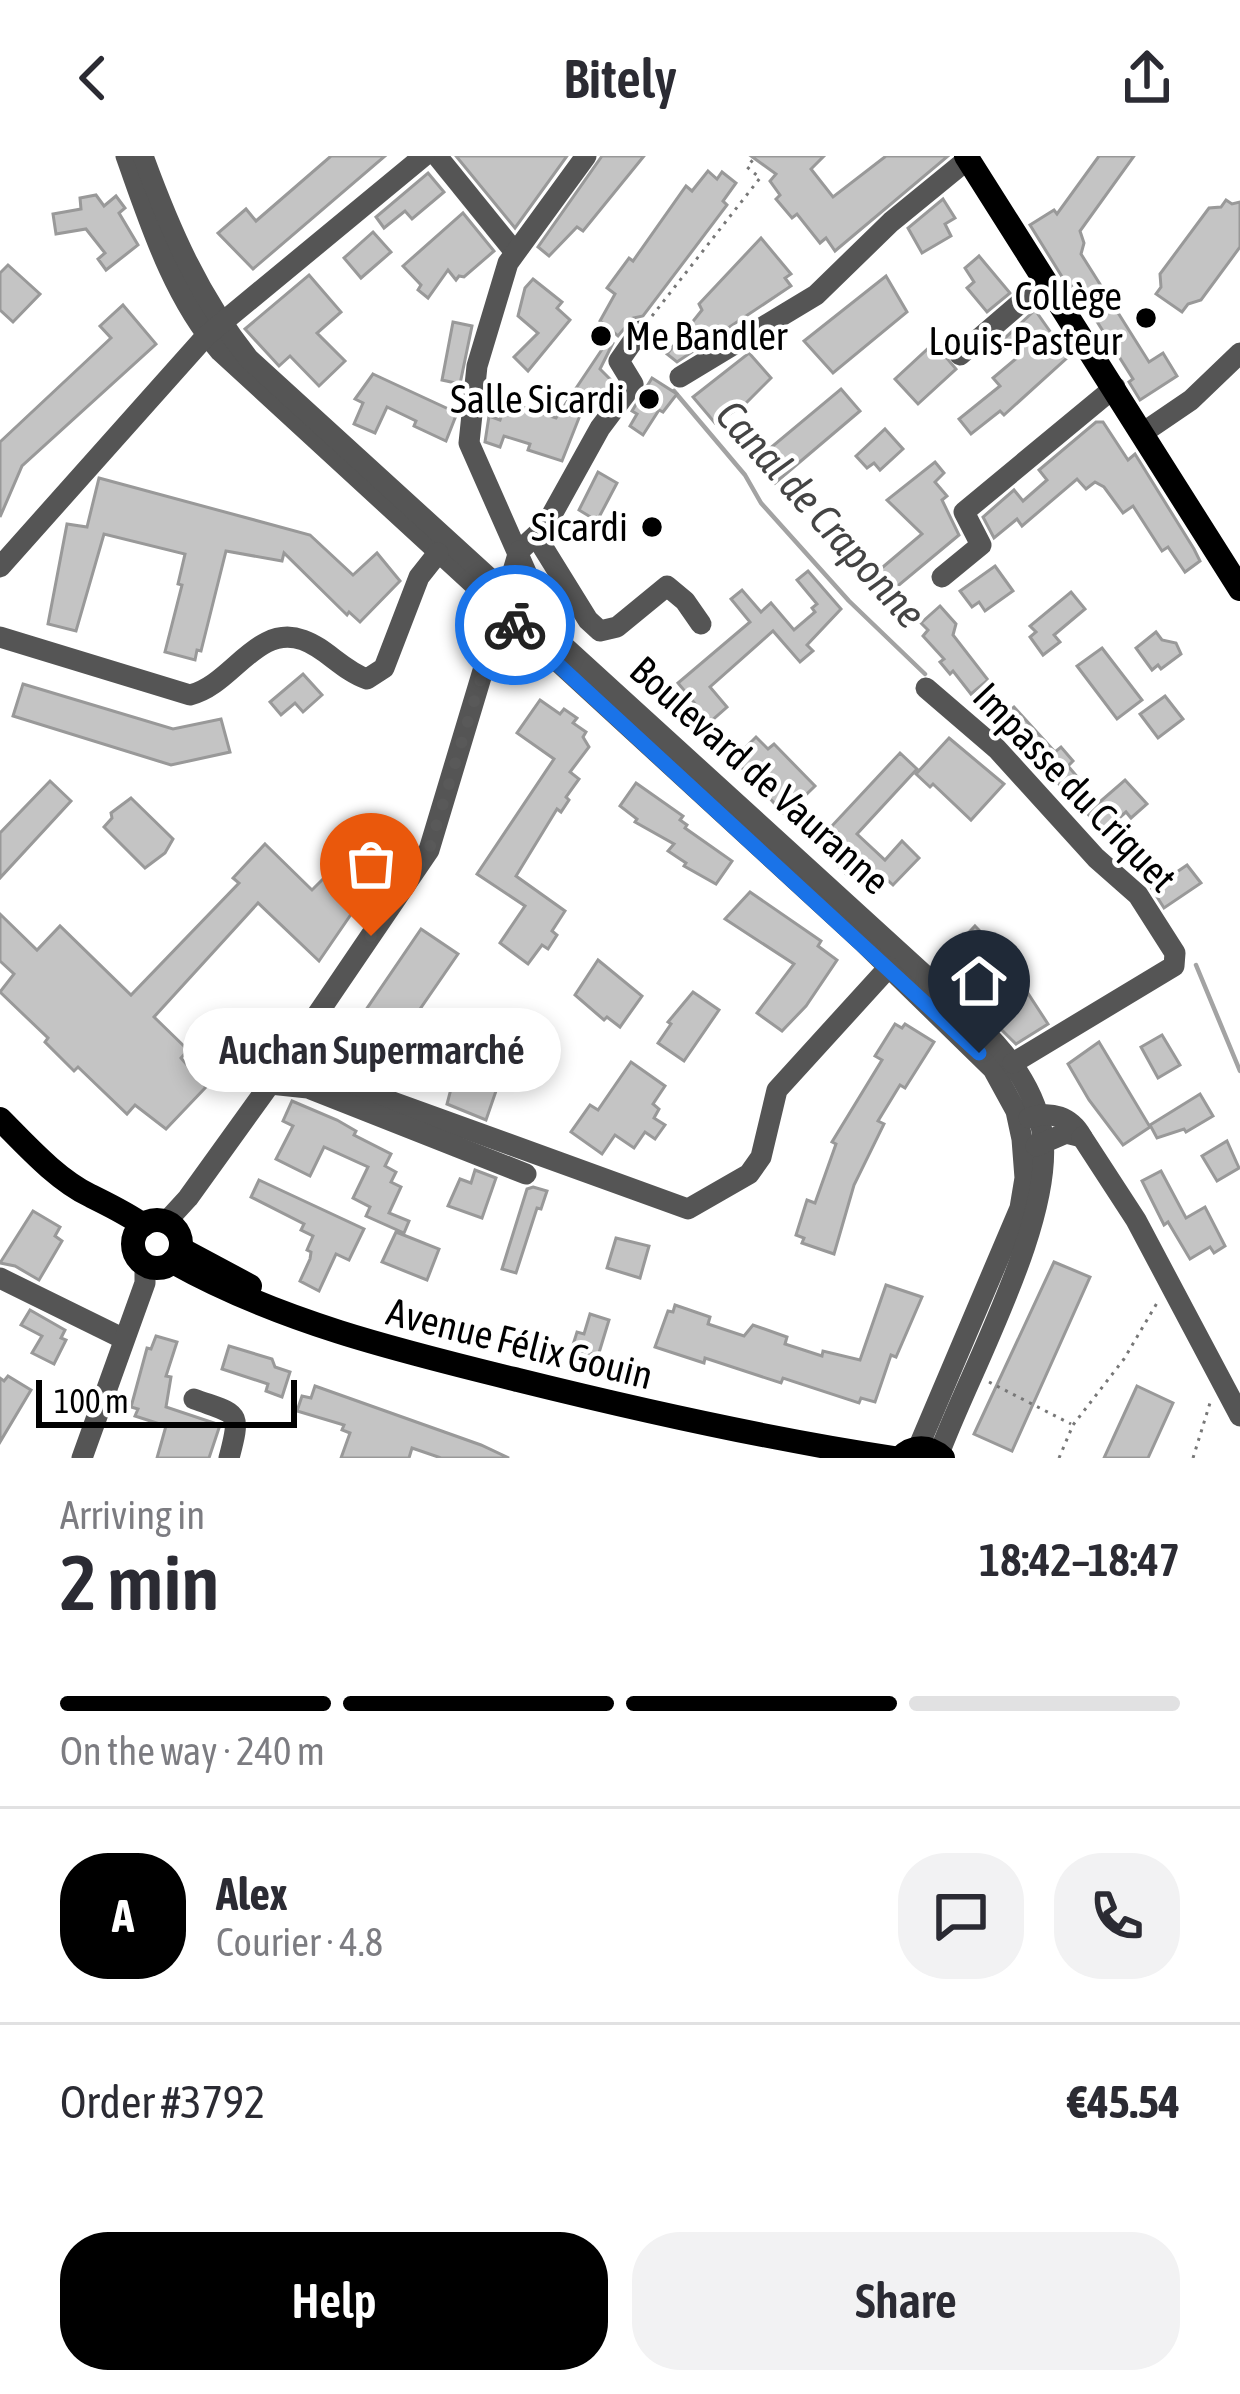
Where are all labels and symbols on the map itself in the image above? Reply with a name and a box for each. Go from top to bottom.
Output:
place label: Collège Louis-Pasteur [928,274,1122,363]
marker: Collège Louis-Pasteur [1133,305,1159,331]
place label: Me Bandler [625,314,788,358]
marker: Me Bandler [588,323,614,349]
place label: Salle Sicardi [450,377,625,421]
marker: Salle Sicardi [636,386,662,412]
water label: Canal de Craponne [706,391,936,637]
place label: Sicardi [531,505,628,549]
marker: Sicardi [639,514,665,540]
courier [455,565,575,685]
street label: Boulevard de Vauranne [622,647,898,903]
street label: Impasse du Criquet [965,674,1185,900]
pin [320,813,422,936]
pin [928,930,1030,1053]
callout: Auchan Supermarché [182,1008,560,1092]
street label: Avenue Félix Gouin [383,1289,657,1397]
scale bar [36,1374,297,1427]

